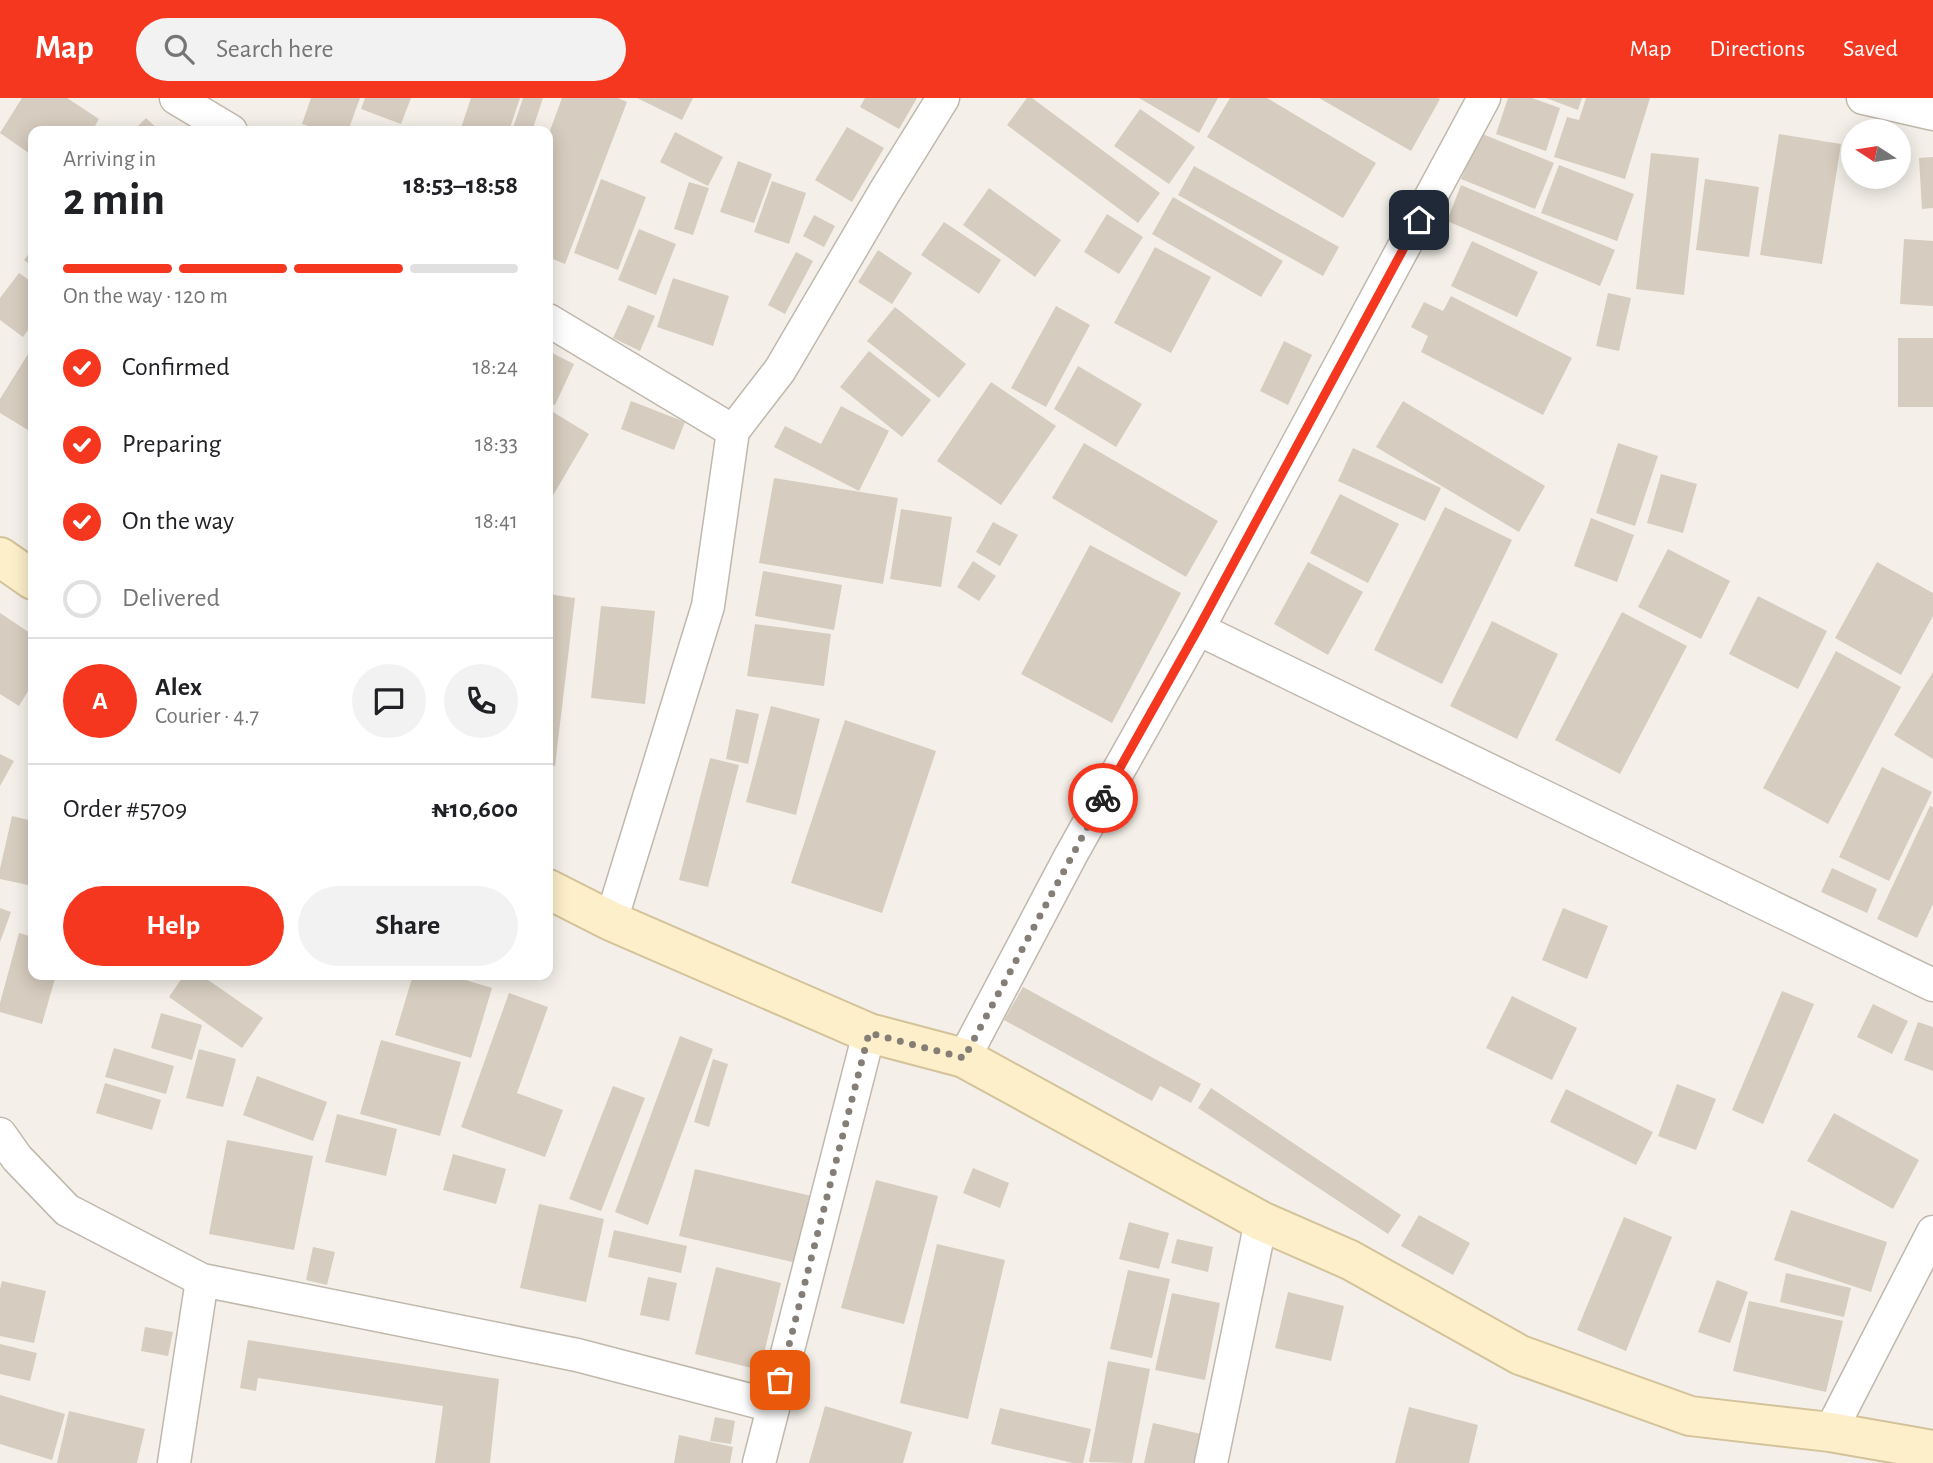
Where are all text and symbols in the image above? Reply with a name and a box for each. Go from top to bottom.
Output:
search box [136,18,626,81]
icon: search [160,30,198,68]
text: Map [35,32,94,65]
text: Search here [216,36,334,62]
text: Map [1629,37,1671,61]
text: Directions [1709,37,1805,61]
text: Saved [1843,37,1898,61]
north arrow [1841,119,1911,189]
map controls [1841,119,1911,189]
text: Arriving in [63,148,156,171]
text: 18:53–18:58 [403,172,518,198]
text: 2 min [63,177,165,223]
pin [1389,190,1449,250]
icon: home [1400,201,1438,239]
text: On the way · 120 m [63,285,228,308]
icon: check [63,349,101,387]
text: Confirmed [122,354,230,380]
text: 18:24 [472,356,518,379]
icon: check [63,426,101,464]
text: Preparing [122,431,221,457]
text: 18:33 [475,433,518,456]
icon: check [63,503,101,541]
text: On the way [122,508,234,534]
text: 18:41 [475,510,518,533]
text: Delivered [122,585,220,611]
button: chat [352,664,426,738]
button: phone [444,664,518,738]
text: Alex [155,674,202,700]
text: A [92,688,108,714]
text: Courier · 4.7 [155,705,259,728]
courier [1068,763,1138,833]
icon: bike [1084,779,1122,817]
text: Order #5709 [63,796,187,822]
text: ₦10,600 [431,796,518,822]
button: Help [63,886,284,966]
button: Share [298,886,518,966]
pin [750,1350,810,1410]
icon: bag [761,1361,799,1399]

